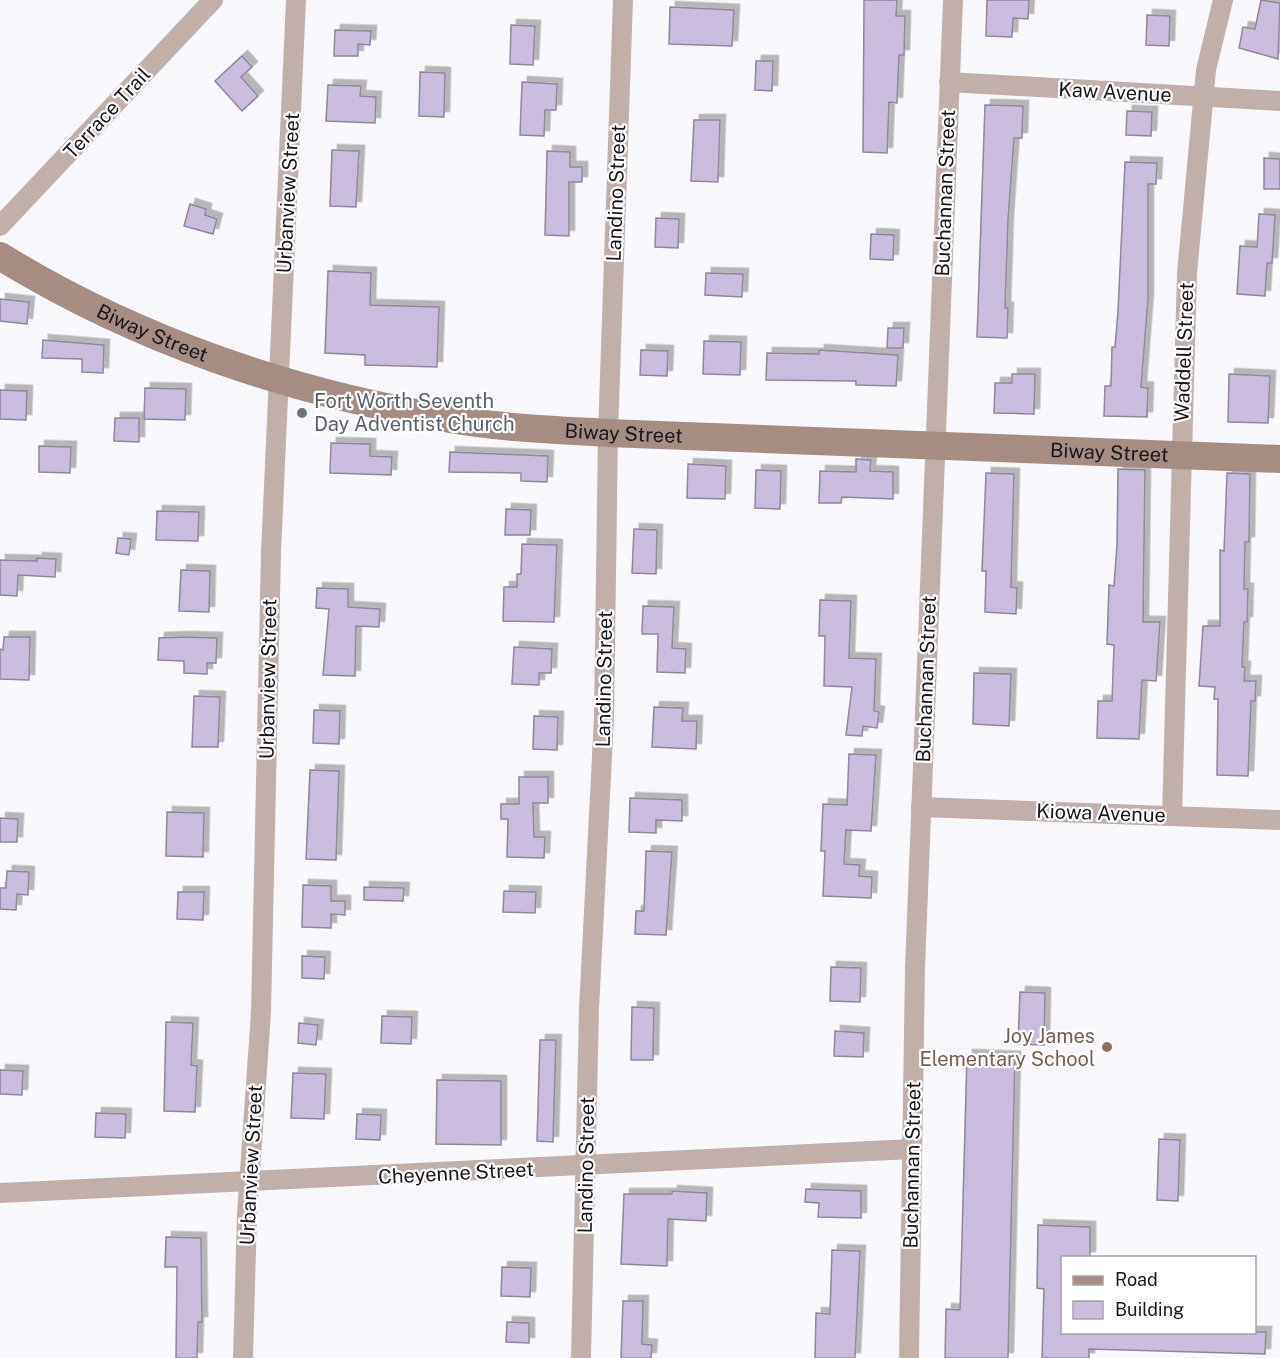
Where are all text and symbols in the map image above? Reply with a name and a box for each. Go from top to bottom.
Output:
street label: Terrace Trail [59,62,155,164]
street label: Kaw Avenue [1058,77,1172,107]
street label: Buchannan Street [930,109,960,277]
street label: Urbanview Street [272,112,304,274]
street label: Landino Street [602,124,630,262]
street label: Waddell Street [1170,282,1198,422]
street label: Biway Street [93,299,211,367]
place label: Fort Worth Seventh Day Adventist Church [314,389,515,436]
marker: Fort Worth Seventh Day Adventist Church [295,406,309,420]
street label: Biway Street [564,419,683,448]
street label: Biway Street [1050,438,1169,467]
street label: Buchannan Street [911,595,941,763]
street label: Urbanview Street [255,598,281,760]
street label: Landino Street [591,610,617,748]
street label: Kiowa Avenue [1036,799,1166,827]
place label: Joy James Elementary School [920,1024,1095,1071]
marker: Joy James Elementary School [1100,1040,1114,1054]
street label: Buchannan Street [899,1081,925,1249]
street label: Urbanview Street [235,1084,267,1246]
street label: Landino Street [573,1096,599,1234]
street label: Cheyenne Street [378,1157,534,1189]
legend [1061,1256,1256,1334]
text: Road [1115,1269,1158,1290]
text: Building [1115,1299,1184,1320]

